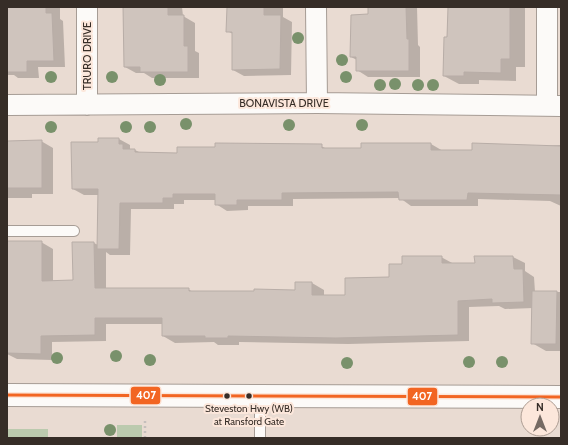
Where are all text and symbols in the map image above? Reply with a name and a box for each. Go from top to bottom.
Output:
street label: TRURO DRIVE [80,22,94,90]
street label: BONAVISTA DRIVE [239,96,329,110]
line badge: 407 [130,386,161,405]
line badge: 407 [407,387,438,406]
text: 407 [136,388,156,402]
text: 407 [412,389,432,403]
unlabelled marker [222,391,232,401]
marker: Steveston Hwy (WB) at Ransford Gate [244,391,254,401]
north arrow [520,397,560,437]
text: N [536,400,544,414]
place label: Steveston Hwy (WB) at Ransford Gate [205,402,293,428]

